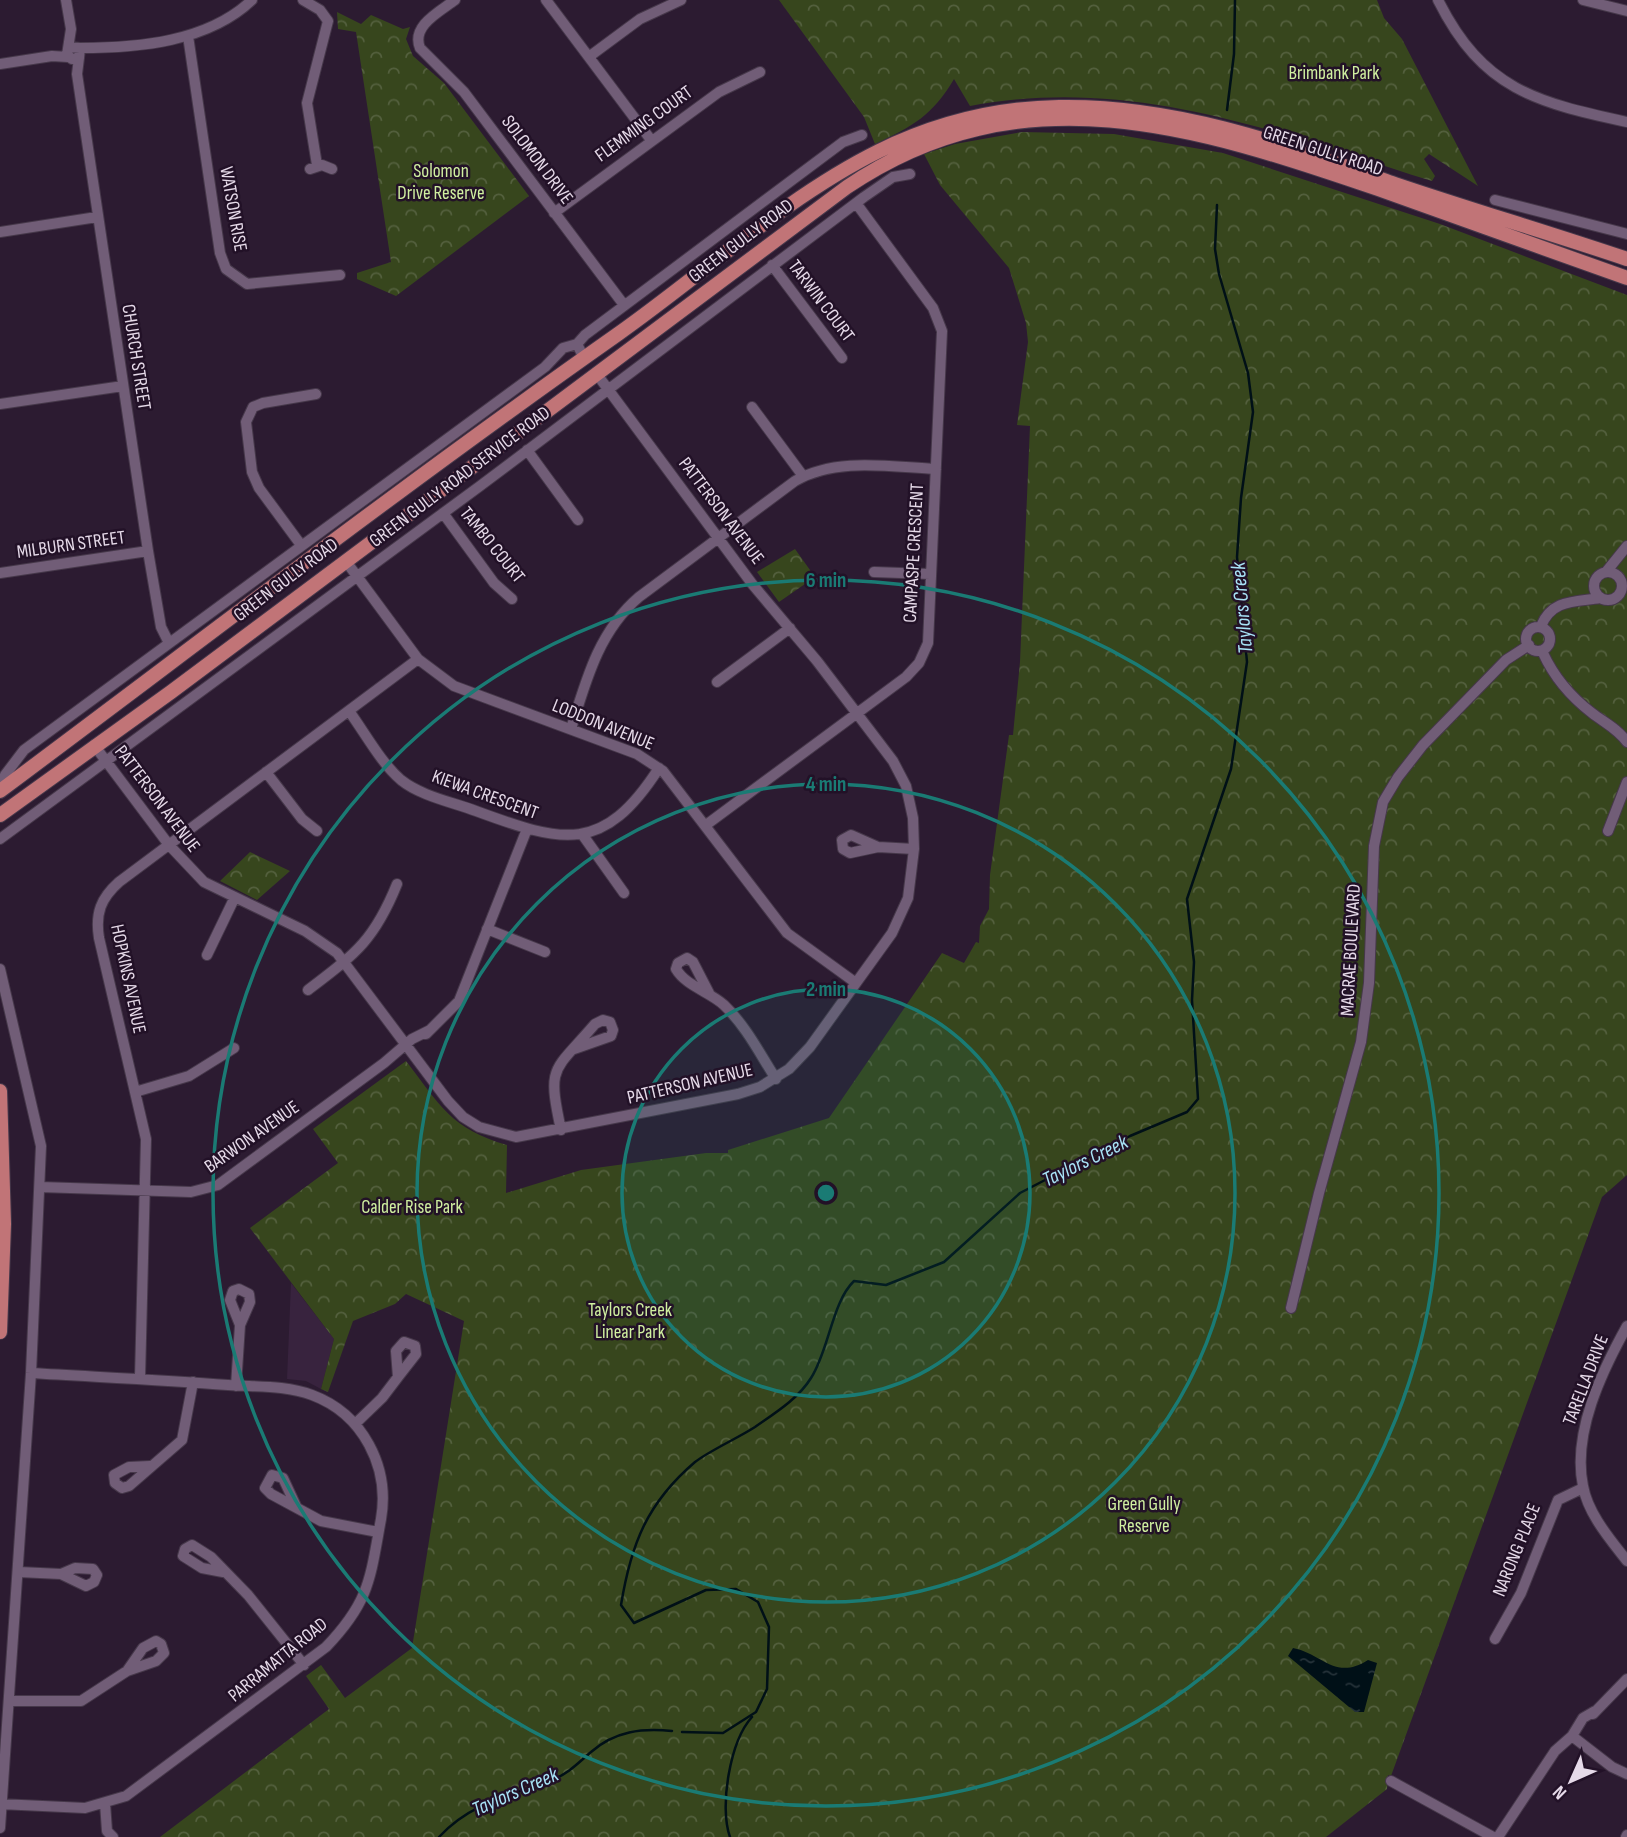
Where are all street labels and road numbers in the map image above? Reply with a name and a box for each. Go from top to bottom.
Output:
street label: FLEMMING COURT [591,81,698,167]
street label: SOLOMON DRIVE [496,111,578,209]
street label: GREEN GULLY ROAD [1260,121,1386,181]
street label: WATSON RISE [214,165,252,253]
street label: GREEN GULLY ROAD [684,194,798,288]
street label: TARWIN COURT [783,255,859,347]
street label: CHURCH STREET [116,303,156,412]
street label: GREEN GULLY ROAD SERVICE ROAD [365,402,555,552]
street label: PATTERSON AVENUE [673,453,769,569]
street label: CAMPASPE CRESCENT [899,482,929,623]
street label: TAMBO COURT [454,502,530,588]
street label: MILBURN STREET [15,526,127,564]
street label: GREEN GULLY ROAD [229,533,343,627]
street label: LODDON AVENUE [549,694,657,756]
street label: PATTERSON AVENUE [109,741,205,857]
street label: KIEWA CRESCENT [429,765,542,825]
street label: MACRAE BOULEVARD [1336,883,1366,1017]
street label: HOPKINS AVENUE [105,922,151,1036]
street label: PATTERSON AVENUE [625,1058,755,1110]
street label: BARWON AVENUE [200,1096,304,1178]
street label: TARELLA DRIVE [1558,1331,1614,1429]
street label: NARONG PLACE [1488,1500,1546,1600]
street label: PARRAMATTA ROAD [224,1613,332,1707]

